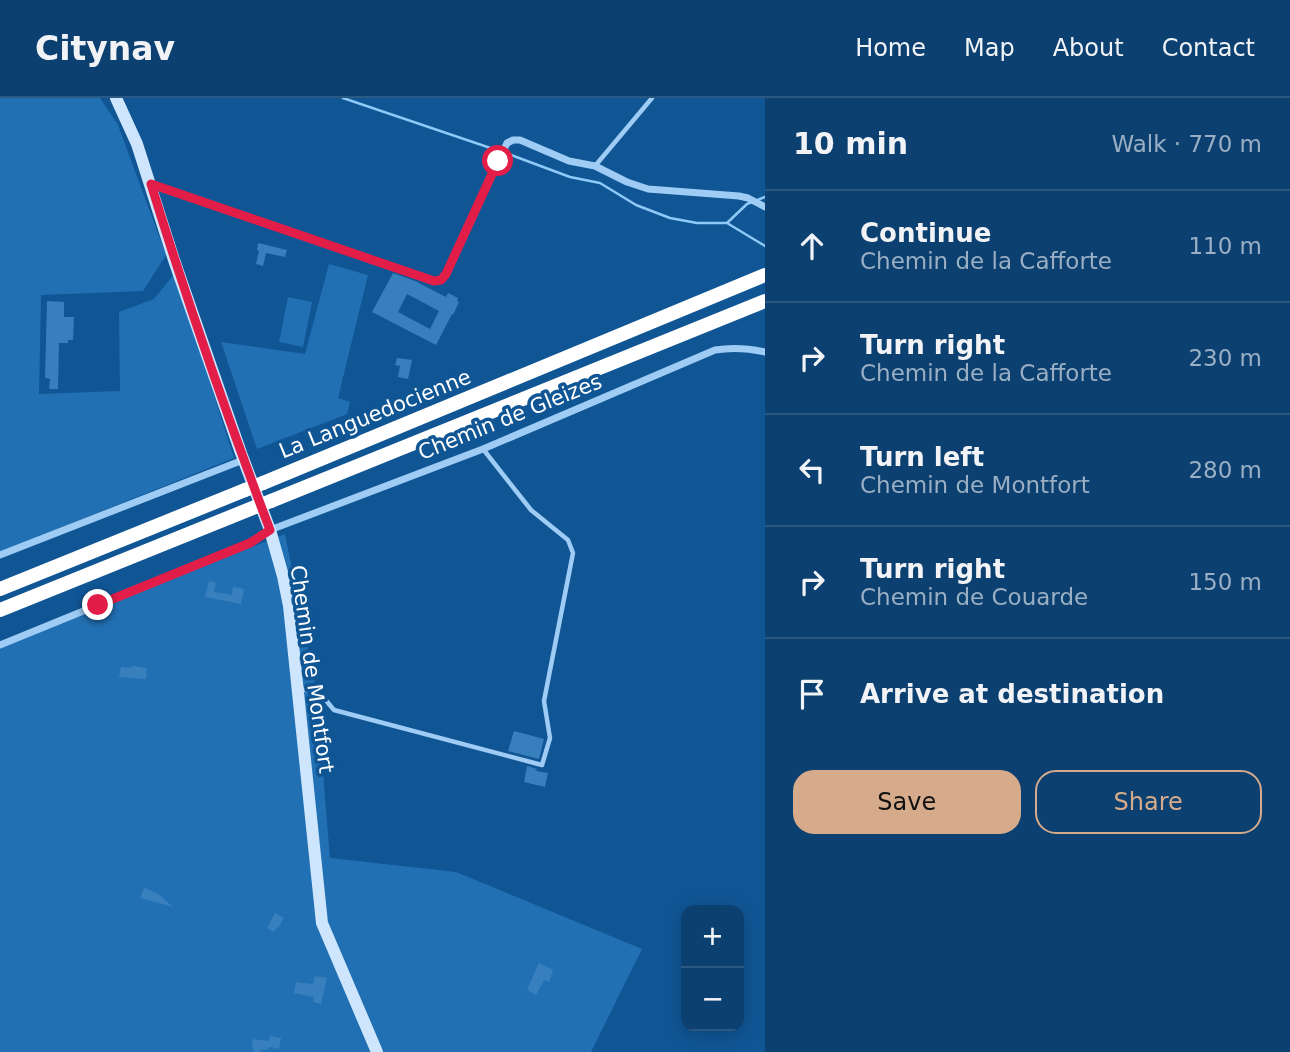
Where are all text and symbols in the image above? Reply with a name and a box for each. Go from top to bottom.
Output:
text: Citynav [35,29,175,68]
text: Home [855,34,926,62]
text: Map [964,34,1015,62]
text: About [1053,34,1124,62]
text: Contact [1162,34,1255,62]
text: 10 min [793,126,908,161]
text: Walk · 770 m [1111,131,1262,157]
route start [482,145,513,176]
text: Continue [860,218,991,248]
icon: ahead [793,227,831,265]
text: 110 m [1188,233,1262,259]
text: Chemin de la Cafforte [860,248,1112,274]
text: Turn right [860,330,1005,360]
icon: right [793,339,831,377]
text: 230 m [1188,345,1262,371]
text: Chemin de la Cafforte [860,360,1112,386]
street label: La Languedocienne [276,365,474,463]
street label: Chemin de Gleizes [415,369,605,465]
text: Turn left [860,442,984,472]
icon: left [793,451,831,489]
text: 280 m [1188,457,1262,483]
text: Chemin de Montfort [860,472,1090,498]
text: Turn right [860,554,1005,584]
street label: Chemin de Montfort [286,563,338,775]
icon: right [793,563,831,601]
text: 150 m [1188,569,1262,595]
text: Chemin de Couarde [860,584,1088,610]
route end [82,589,113,620]
icon: arrive [793,675,831,713]
text: Arrive at destination [860,679,1164,709]
button: Save [793,770,1021,834]
button: Share [1035,770,1262,834]
map controls [681,905,744,1031]
button: + [681,905,744,968]
button: − [681,968,744,1031]

